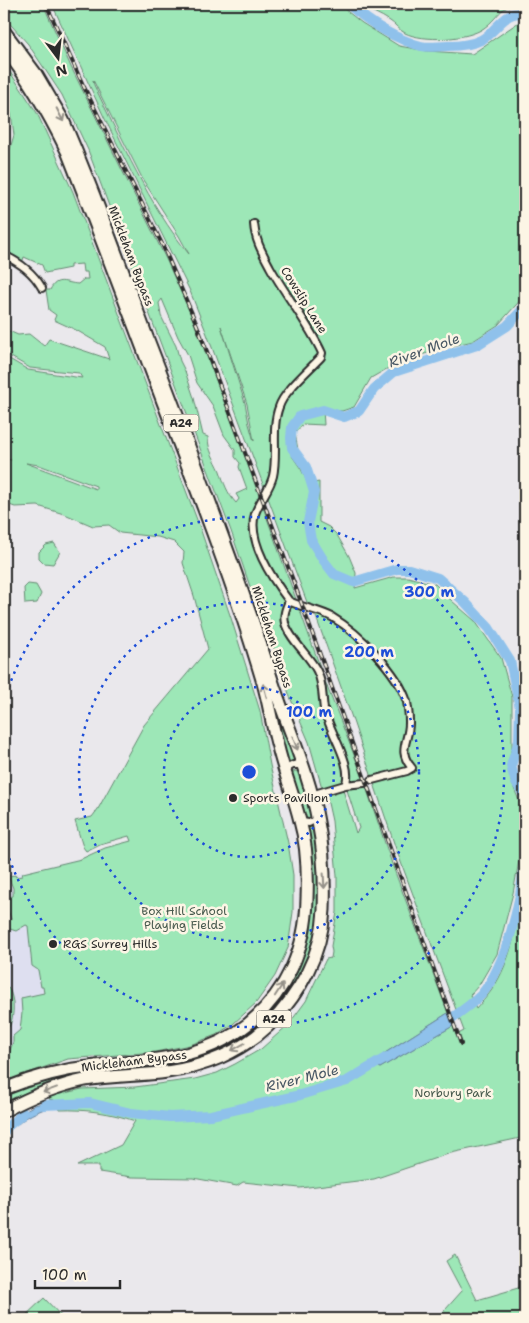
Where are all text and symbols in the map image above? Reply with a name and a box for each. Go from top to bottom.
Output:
north arrow [32,32,82,82]
text: N [54,60,69,81]
one-way arrow [56,107,65,122]
street label: Mickleham Bypass [104,203,158,309]
street label: Cowslip Lane [277,264,331,337]
water label: River Mole [386,329,462,371]
road number: A24 [164,414,198,432]
text: 300 m [404,582,454,602]
street label: Mickleham Bypass [248,584,296,690]
text: 200 m [344,642,394,662]
one-way arrow [260,683,269,699]
text: 100 m [286,702,332,722]
one-way arrow [291,734,300,750]
centre of rings [240,763,258,781]
place label: Sports Pavilion [243,790,328,806]
marker: Sports Pavilion [227,792,239,804]
one-way arrow [319,872,329,889]
park label: Box Hill School Playing Fields [141,903,227,933]
place label: RGS Surrey Hills [63,936,157,952]
marker: RGS Surrey Hills [47,938,59,950]
one-way arrow [274,983,284,997]
road number: A24 [256,1011,292,1028]
one-way arrow [232,1043,246,1053]
street label: Mickleham Bypass [80,1047,188,1075]
water label: River Mole [264,1060,340,1096]
park label: Norbury Park [414,1085,492,1101]
one-way arrow [43,1086,59,1095]
scale bar [35,1258,120,1290]
text: 100 m [42,1265,87,1285]

